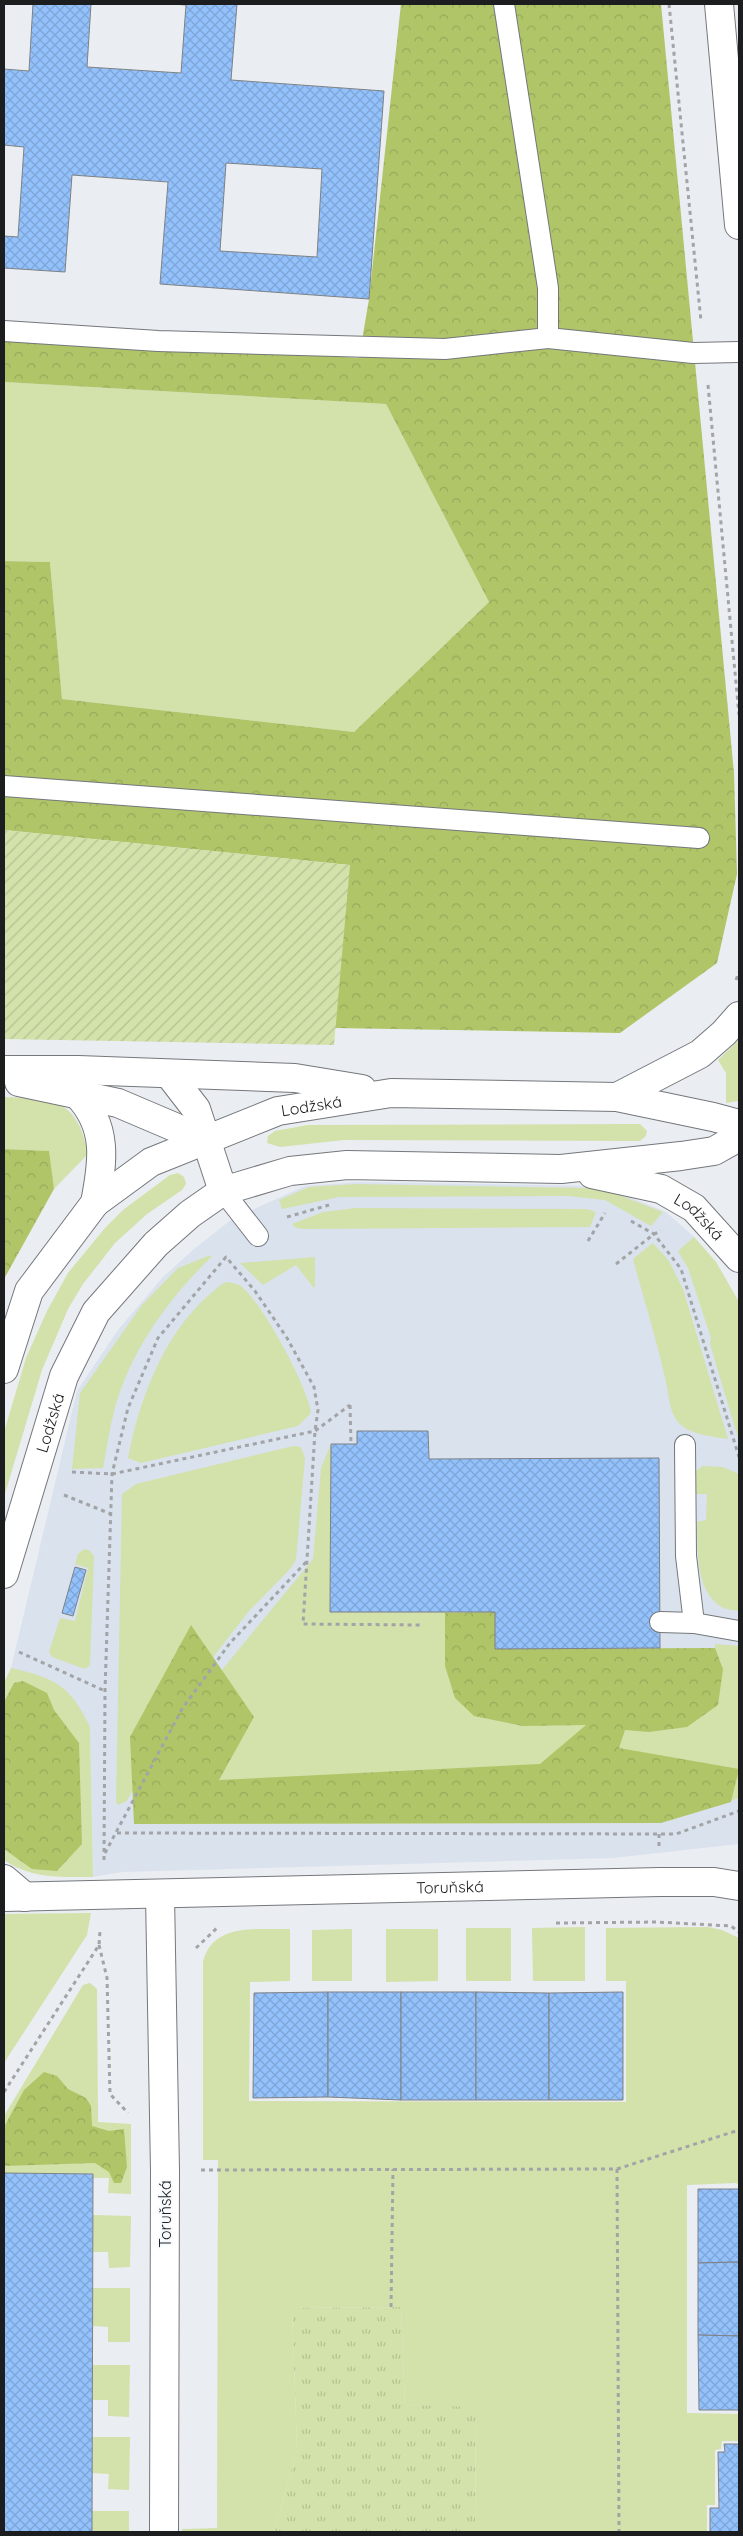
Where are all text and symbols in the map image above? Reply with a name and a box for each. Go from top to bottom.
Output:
street label: Lodžská [280,1091,343,1120]
street label: Lodžská [671,1189,728,1244]
street label: Lodžská [31,1391,68,1455]
street label: Toruňská [416,1876,484,1898]
street label: Toruňská [155,2180,175,2248]

